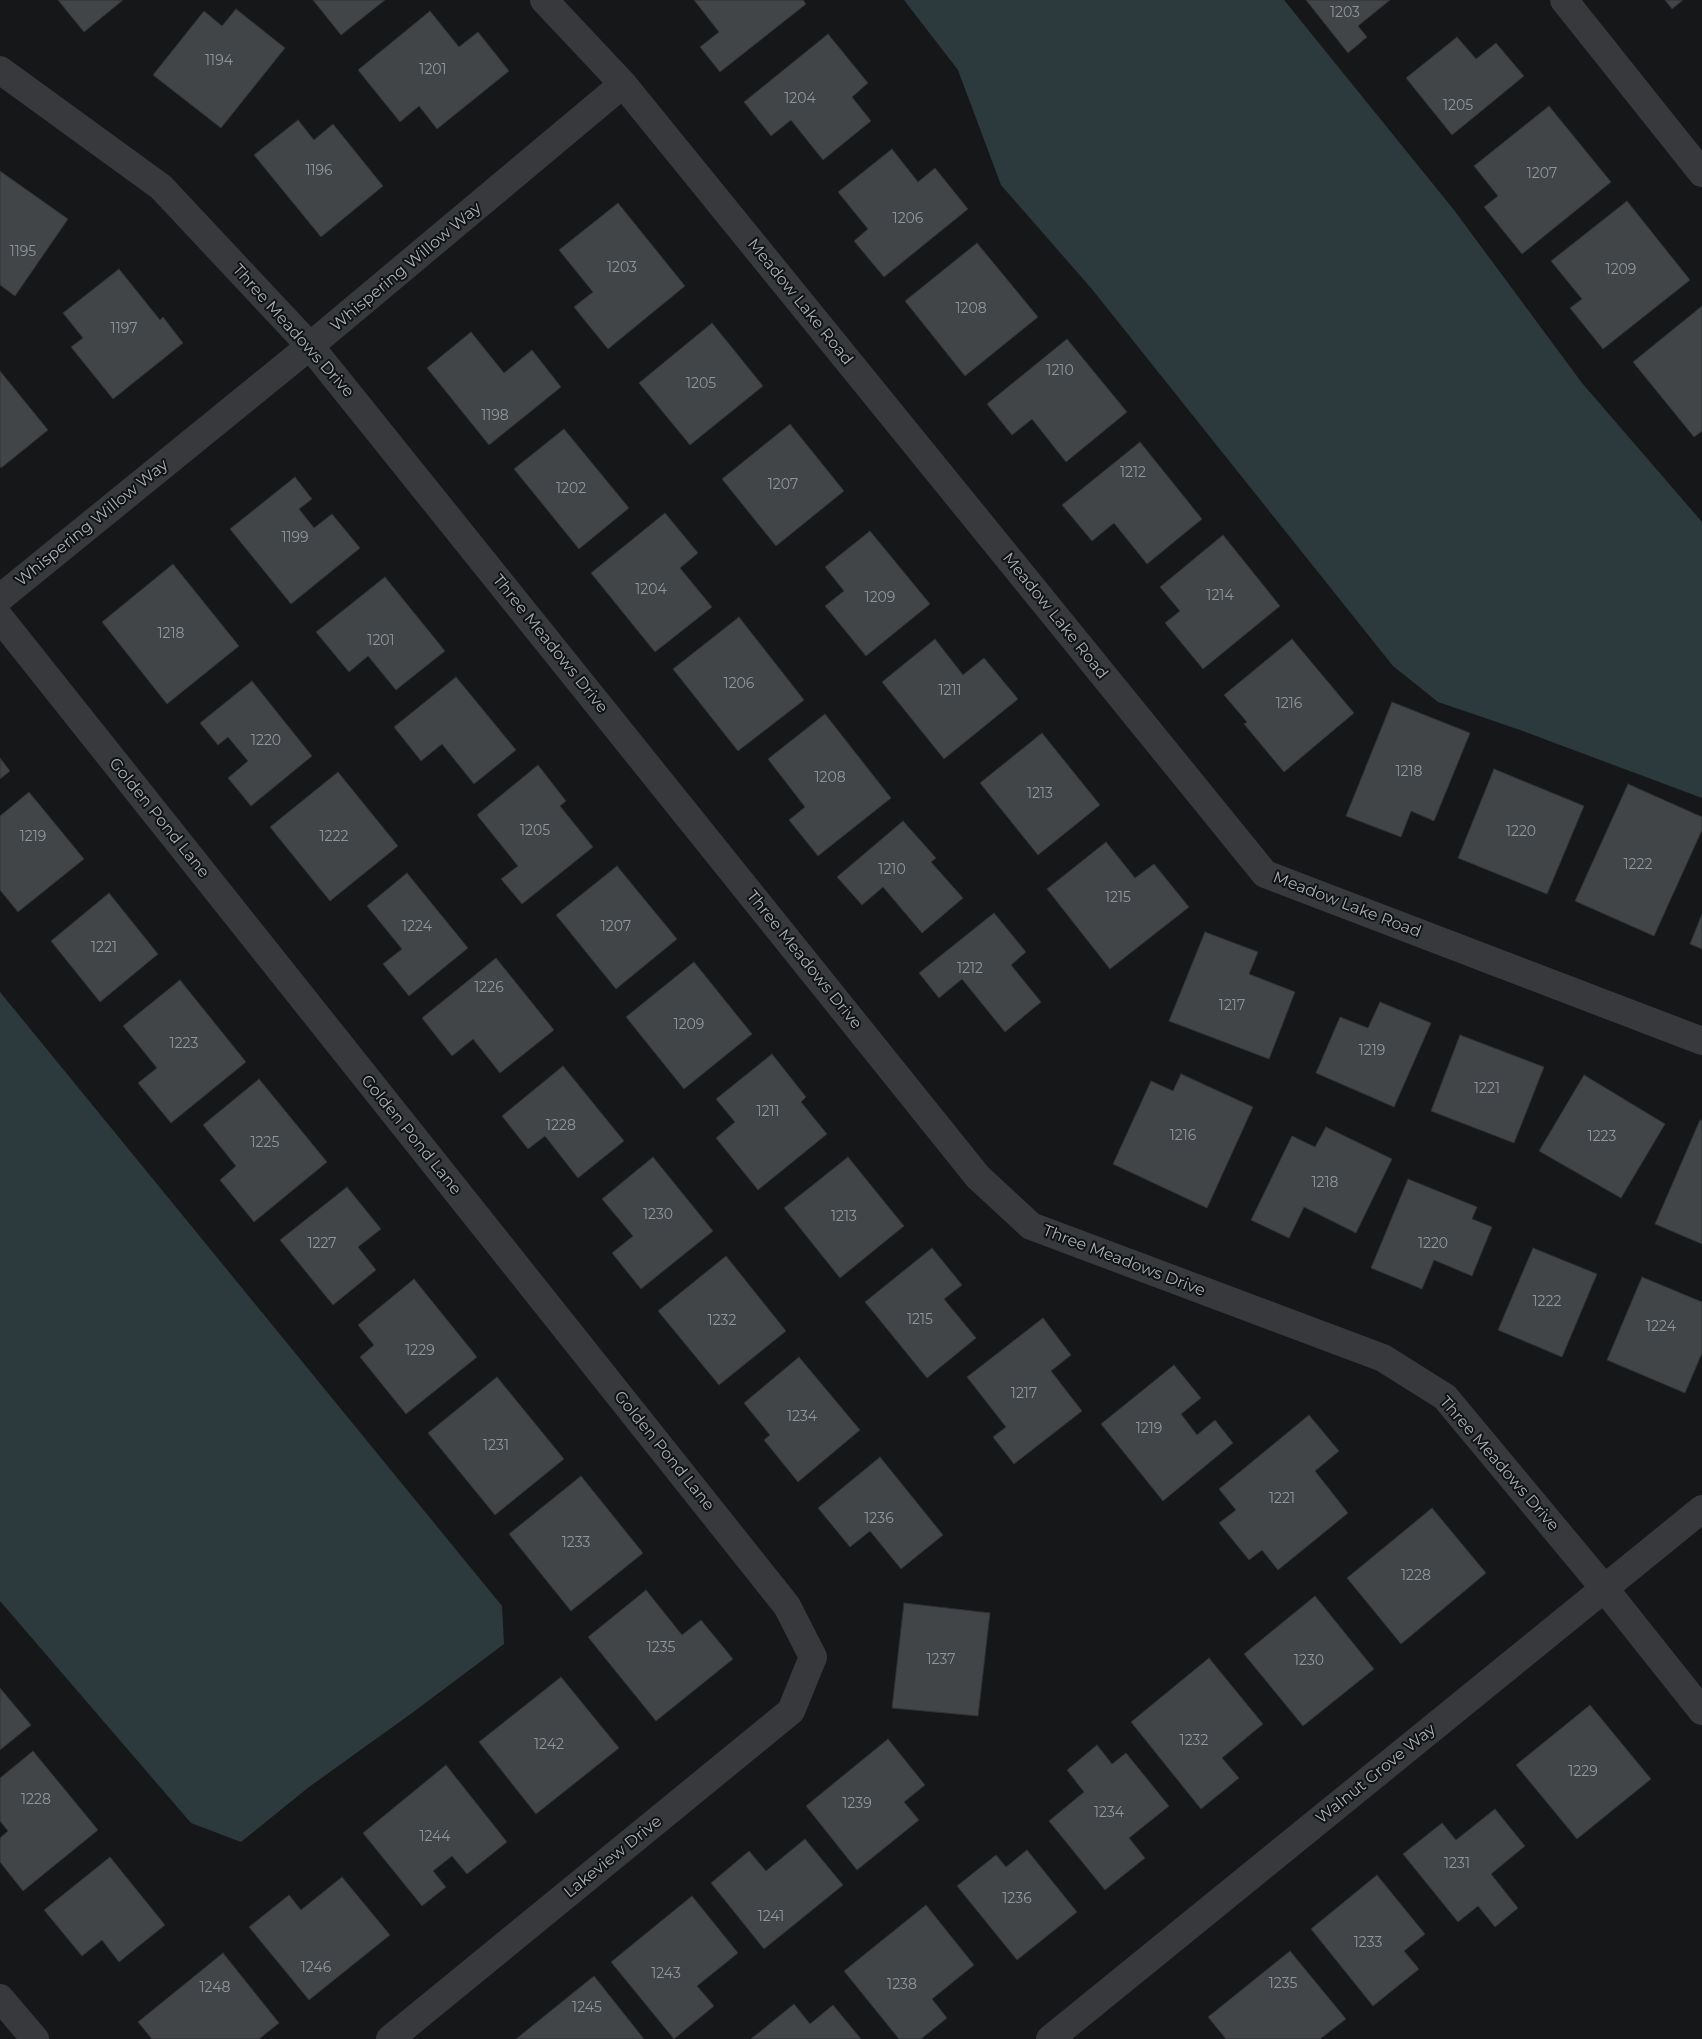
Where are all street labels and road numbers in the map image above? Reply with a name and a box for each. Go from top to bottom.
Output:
street label: Whispering Willow Way [327,198,485,336]
street label: Meadow Lake Road [743,235,857,369]
street label: Three Meadows Drive [228,261,358,401]
street label: Whispering Willow Way [12,456,172,590]
street label: Meadow Lake Road [998,549,1112,683]
street label: Three Meadows Drive [488,571,612,717]
street label: Golden Pond Lane [105,754,213,882]
street label: Meadow Lake Road [1270,868,1424,942]
street label: Three Meadows Drive [742,887,866,1033]
street label: Golden Pond Lane [357,1071,465,1199]
street label: Three Meadows Drive [1040,1221,1208,1301]
street label: Golden Pond Lane [610,1387,718,1515]
street label: Three Meadows Drive [1435,1393,1563,1535]
street label: Walnut Grove Way [1312,1720,1440,1828]
street label: Lakeview Drive [560,1812,666,1902]

